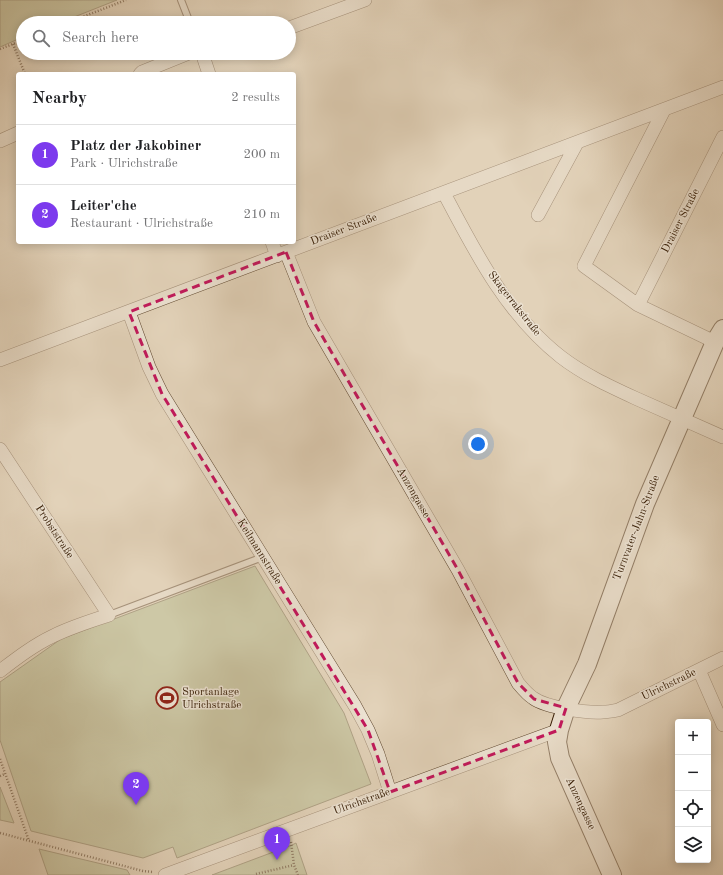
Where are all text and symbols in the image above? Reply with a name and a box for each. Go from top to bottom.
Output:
search box [16,16,296,60]
icon: search [30,27,52,49]
text: Search here [62,31,139,46]
text: Nearby [32,90,87,107]
text: 2 results [231,91,280,104]
text: Platz der Jakobiner [70,139,201,154]
text: 1 [41,148,49,161]
text: 200 m [243,148,280,161]
text: Park · Ulrichstraße [70,157,178,170]
street label: Draiser Straße [660,187,702,255]
text: Leiter'che [70,199,137,214]
text: 2 [41,208,49,221]
text: 210 m [243,208,280,221]
street label: Draiser Straße [309,212,379,248]
text: Restaurant · Ulrichstraße [70,217,213,230]
street label: Skagerrakstraße [485,270,543,338]
your location [468,434,488,454]
street label: Anzengasse [394,466,432,520]
street label: Turnvater-Jahn-Straße [612,474,662,582]
street label: Probststraße [33,503,75,561]
street label: Keilmannstraße [235,517,283,587]
street label: Ulrichstraße [640,667,698,703]
sports icon: Sportanlage Ulrichstraße [154,685,180,711]
place label: Sportanlage Ulrichstraße [182,687,241,711]
map controls [675,719,711,863]
button: + [675,719,711,755]
button: − [675,755,711,791]
pin: 2 [123,772,149,805]
street label: Anzengasse [563,776,597,832]
street label: Ulrichstraße [332,787,392,817]
button: locate [675,791,711,827]
pin: 1 [264,827,290,860]
button: layers [675,827,711,863]

